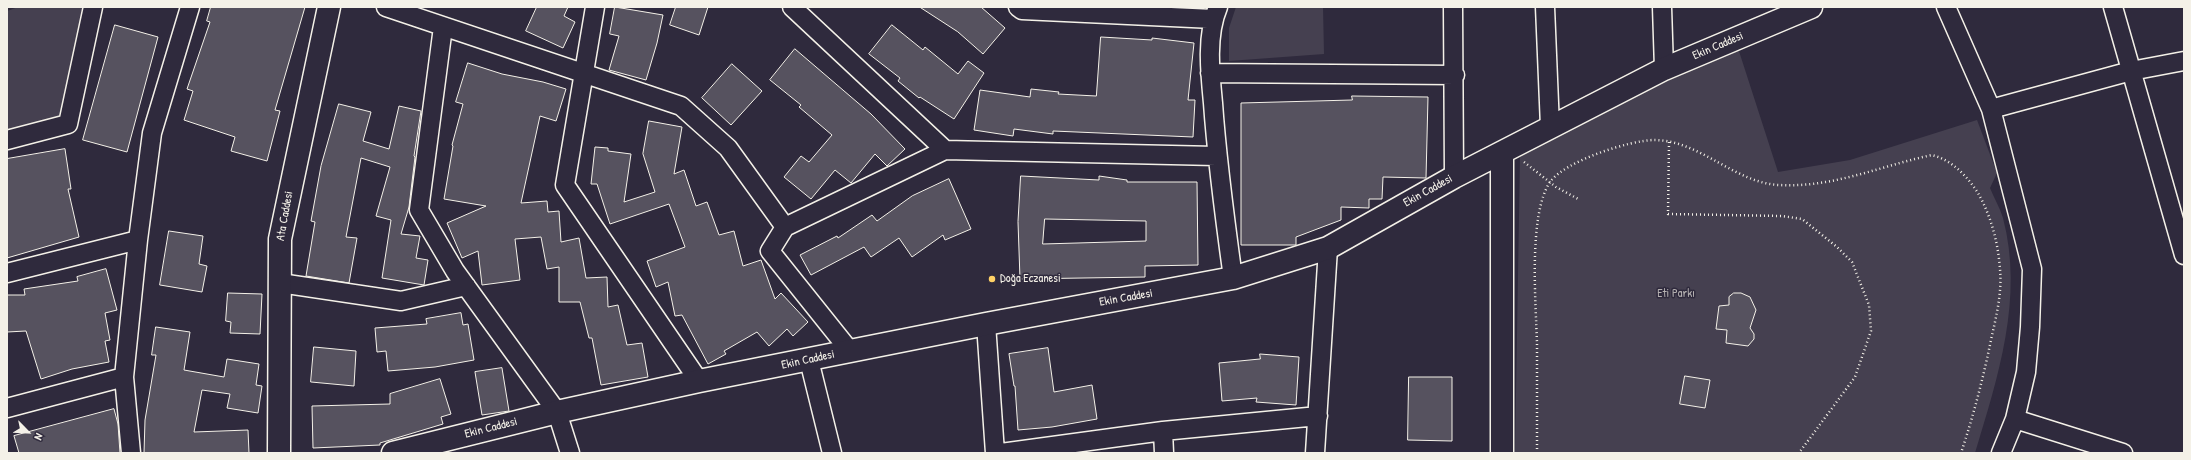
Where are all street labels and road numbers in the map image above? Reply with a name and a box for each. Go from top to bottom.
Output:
street label: Ekin Caddesi [1690,29,1746,63]
street label: Ekin Caddesi [1401,172,1455,210]
street label: Ata Caddesi [274,190,296,242]
street label: Ekin Caddesi [1098,286,1154,310]
street label: Ekin Caddesi [780,347,836,373]
street label: Ekin Caddesi [463,414,519,442]

